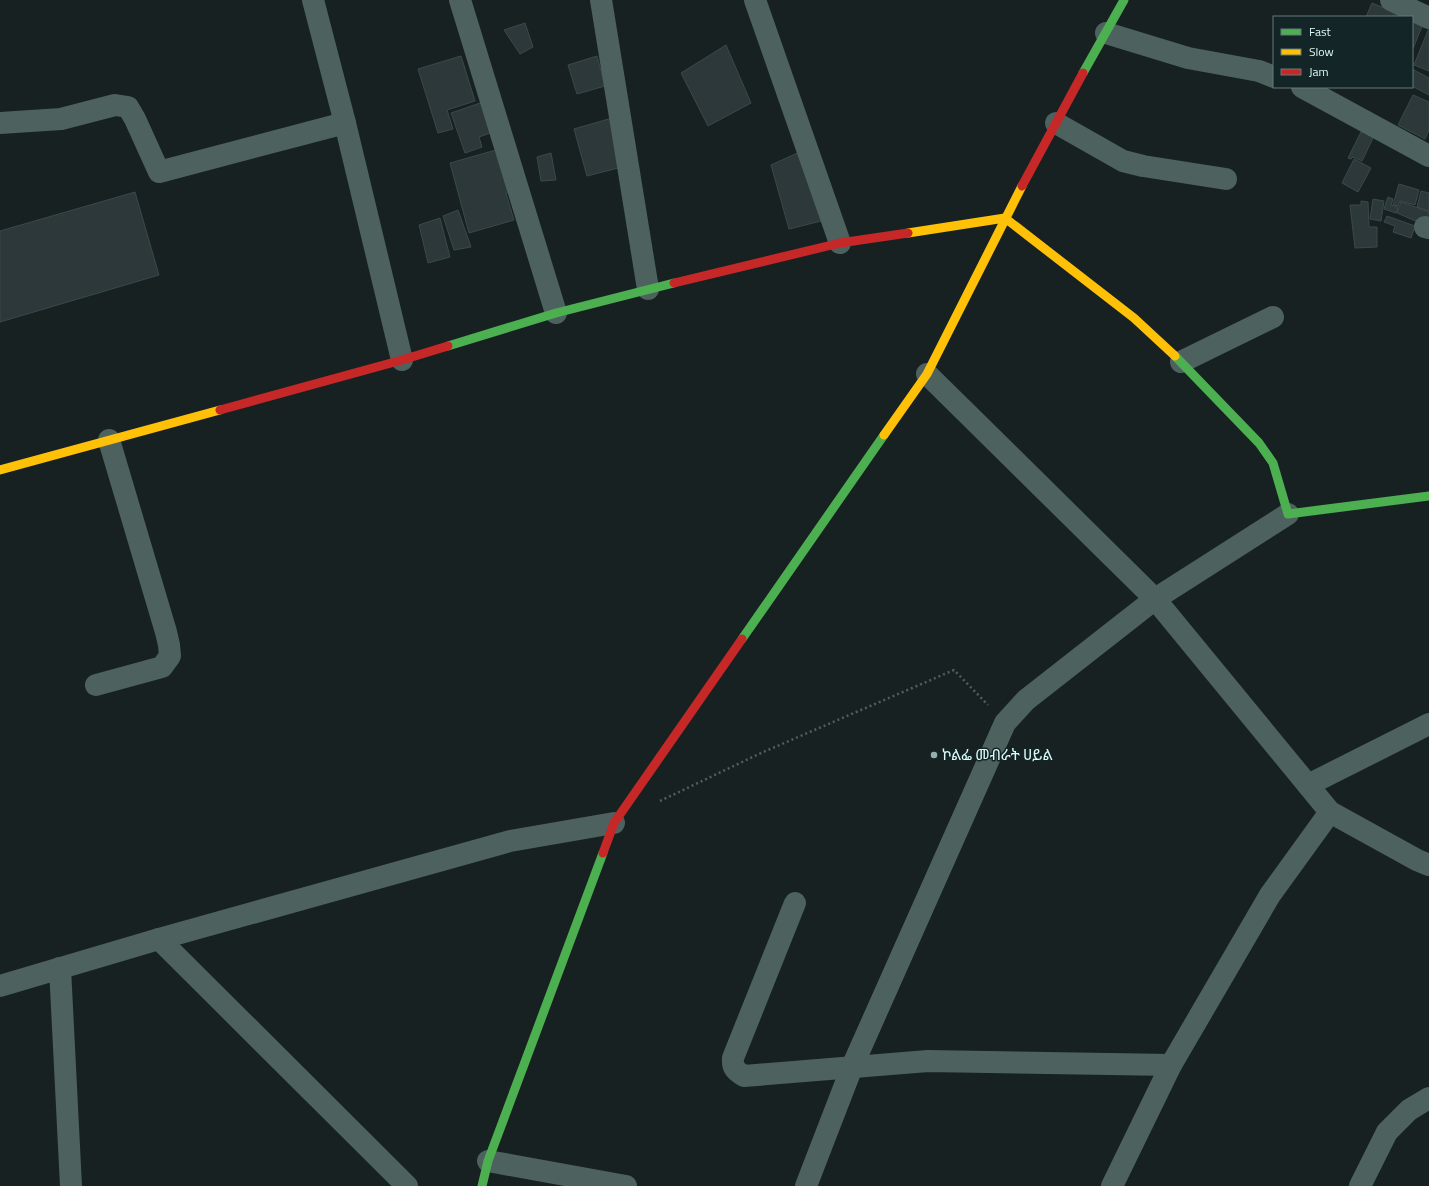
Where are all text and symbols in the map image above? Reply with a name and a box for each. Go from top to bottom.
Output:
legend [1273,16,1413,88]
text: Fast [1309,22,1332,41]
text: Slow [1309,42,1334,61]
text: Jam [1309,62,1329,81]
place label: ኮልፌ መብራት ሀይል [942,743,1053,766]
marker: ኮልፌ መብራት ሀይል [929,750,939,760]

